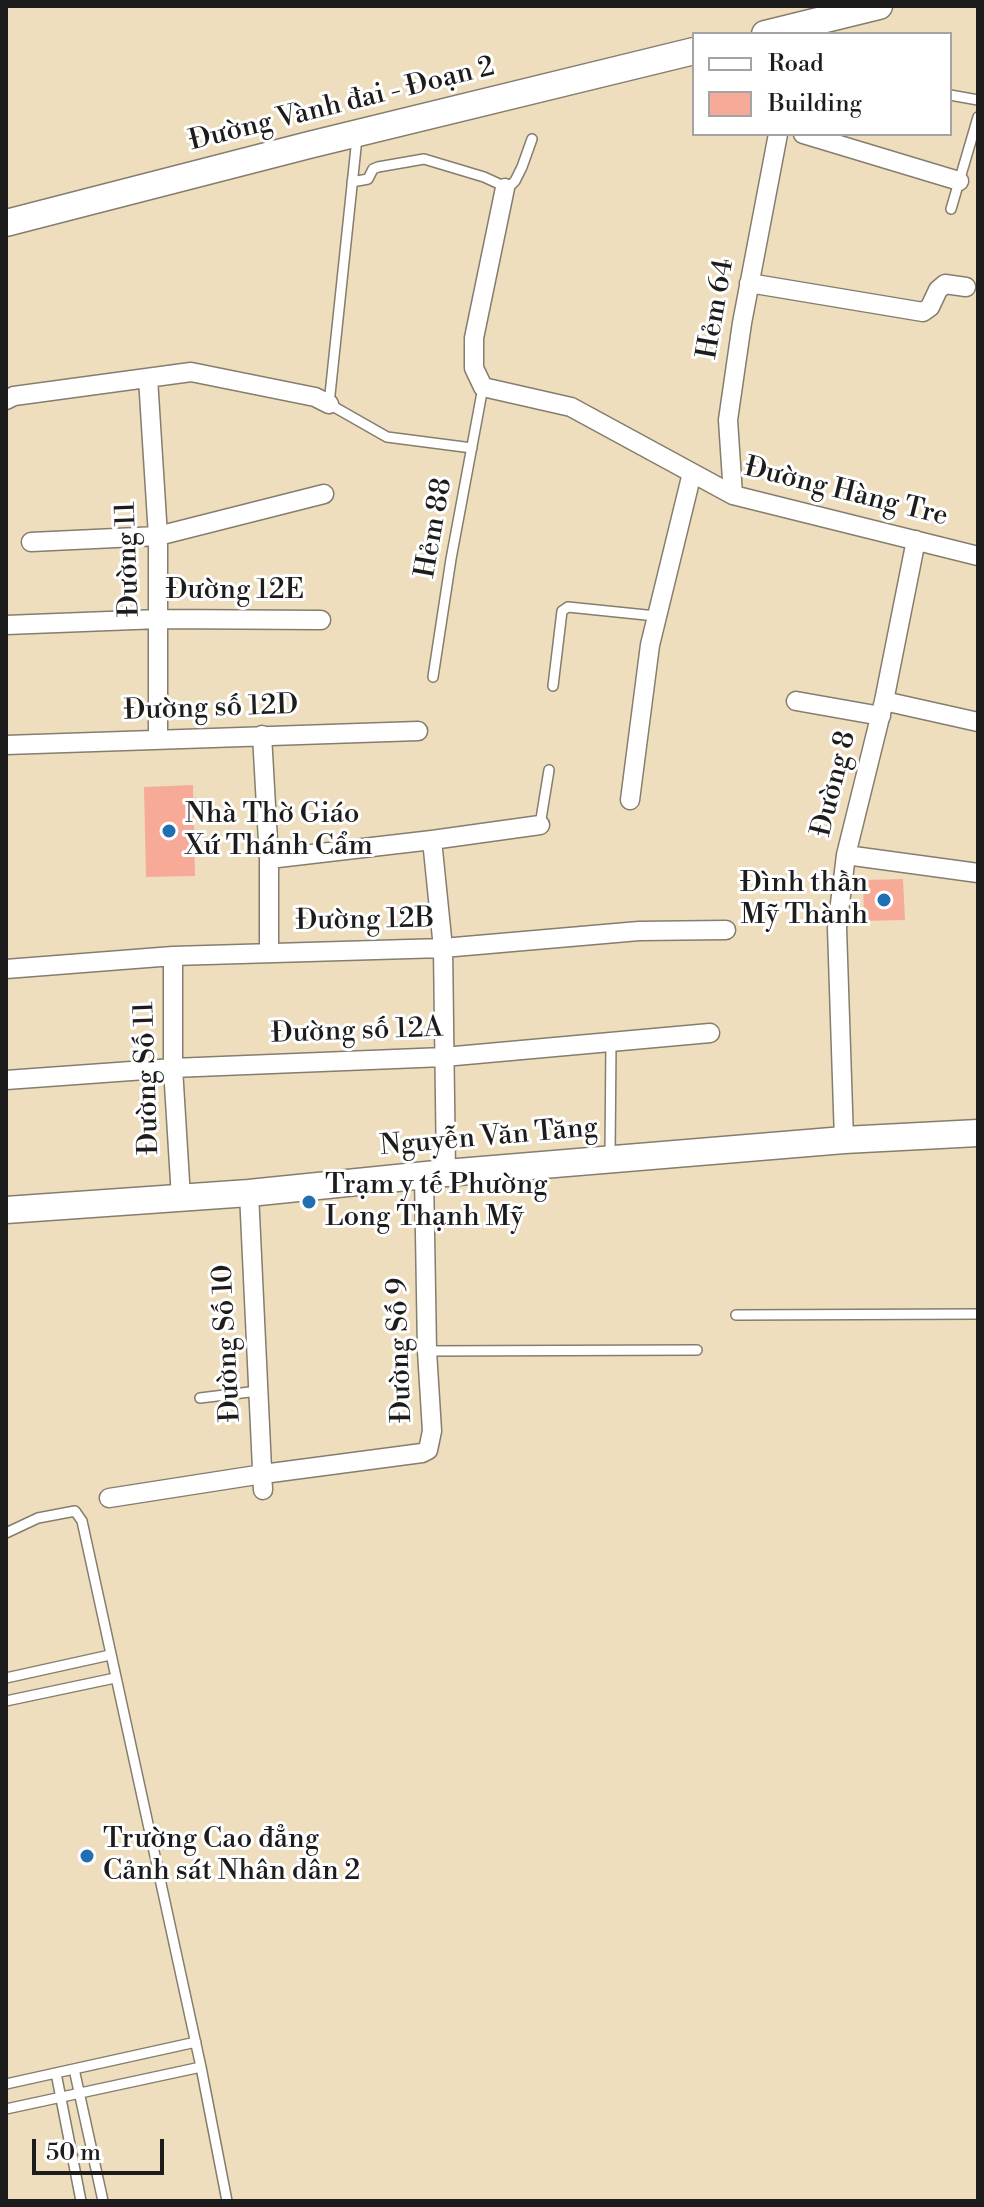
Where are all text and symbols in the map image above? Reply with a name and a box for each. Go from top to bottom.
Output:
legend [692,32,952,136]
text: Road [768,49,824,79]
street label: Đường Vành đai - Đoạn 2 [186,51,498,159]
text: Building [768,89,862,119]
street label: Hẻm 64 [692,256,742,362]
street label: Đường Hàng Tre [741,451,951,535]
street label: Hẻm 88 [410,475,460,581]
street label: Đường 11 [110,501,148,617]
street label: Đường 12E [166,574,304,608]
street label: Đường số 12D [123,689,299,729]
street label: Đường 8 [806,728,864,840]
place label: Nhà Thờ Giáo Xứ Thánh Cẩm [185,798,373,864]
marker: Nhà Thờ Giáo Xứ Thánh Cẩm [160,822,178,840]
place label: Đình thần Mỹ Thành [740,867,868,933]
marker: Đình thần Mỹ Thành [875,891,893,909]
street label: Đường 12B [295,903,435,939]
street label: Đường Số 11 [129,1001,167,1155]
street label: Đường số 12A [270,1012,444,1052]
street label: Nguyễn Văn Tăng [379,1112,599,1164]
place label: Trạm y tế Phường Long Thạnh Mỹ [325,1169,548,1235]
marker: Trạm y tế Phường Long Thạnh Mỹ [300,1193,318,1211]
street label: Đường Số 10 [207,1263,249,1423]
street label: Đường Số 9 [382,1277,420,1423]
place label: Trường Cao đẳng Cảnh sát Nhân dân 2 [103,1823,360,1889]
marker: Trường Cao đẳng Cảnh sát Nhân dân 2 [78,1847,96,1865]
scale bar [36,2123,168,2173]
text: 50 m [46,2138,101,2168]

